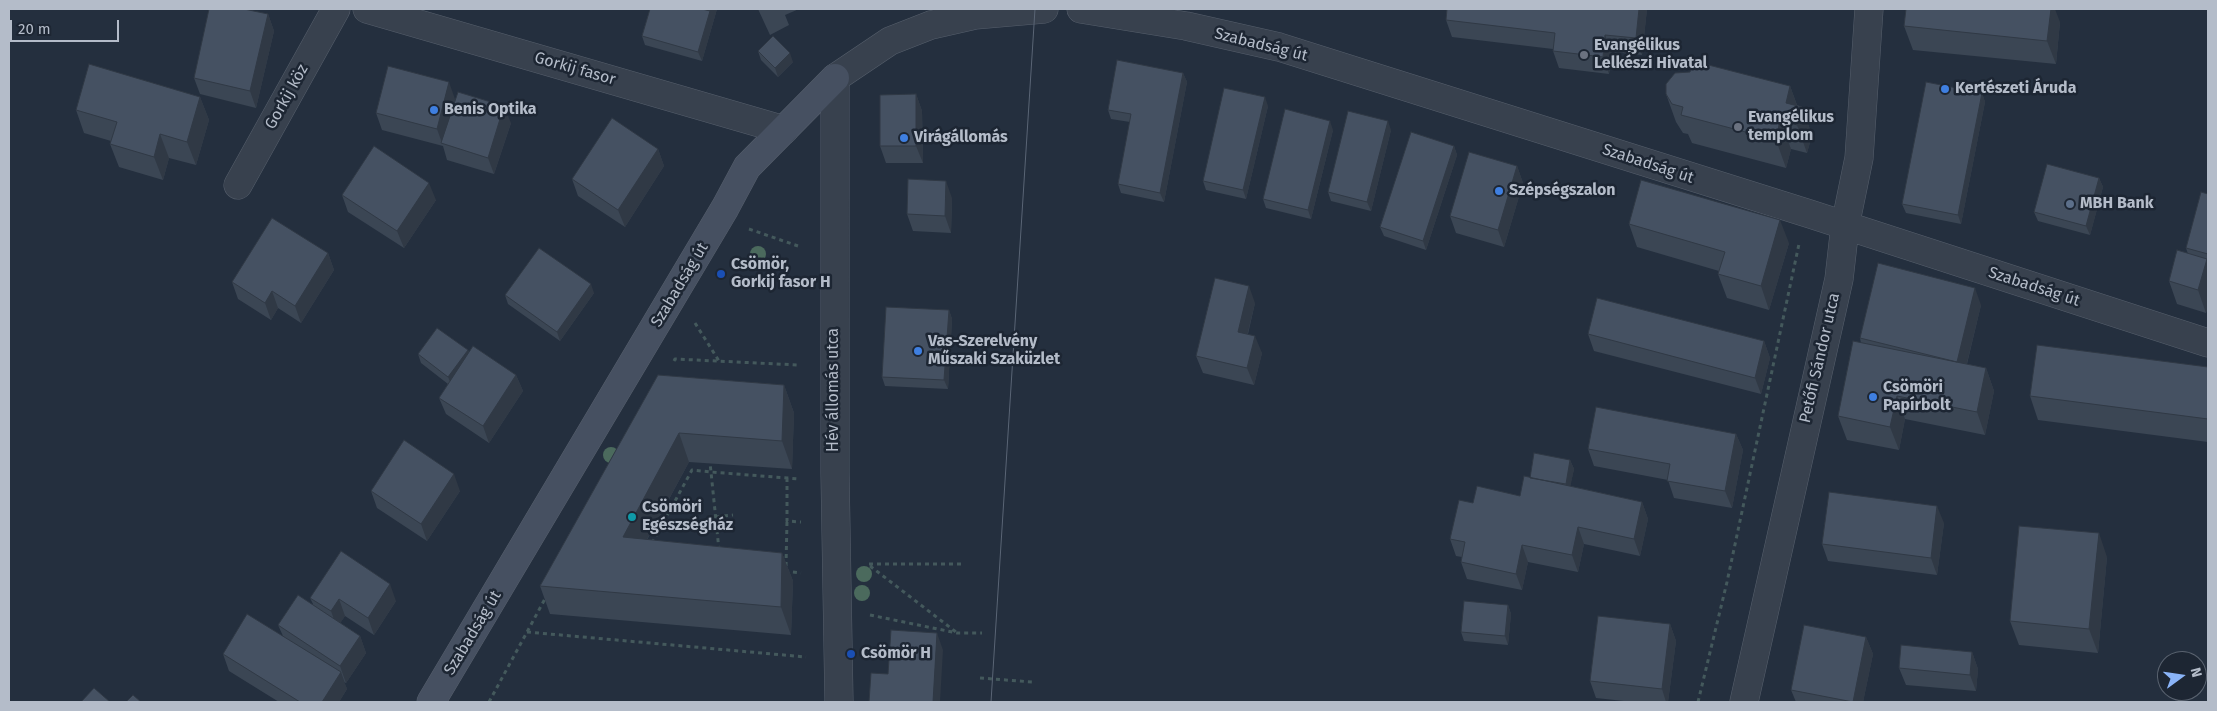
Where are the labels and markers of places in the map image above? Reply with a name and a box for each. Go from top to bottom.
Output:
place label: Evangélikus Lelkészi Hivatal [1594,36,1707,74]
marker: Evangélikus Lelkészi Hivatal [1578,49,1590,61]
place label: Kertészeti Áruda [1955,79,2076,99]
marker: Kertészeti Áruda [1939,83,1951,95]
place label: Benis Optika [444,100,537,120]
marker: Benis Optika [428,104,440,116]
place label: Evangélikus templom [1748,108,1834,146]
marker: Evangélikus templom [1732,121,1744,133]
place label: Virágállomás [914,128,1008,148]
marker: Virágállomás [898,132,910,144]
place label: Szépségszalon [1509,181,1615,201]
marker: Szépségszalon [1493,185,1505,197]
place label: MBH Bank [2080,194,2154,214]
marker: MBH Bank [2064,198,2076,210]
place label: Csömör, Gorkij fasor H [731,255,831,293]
marker: Csömör, Gorkij fasor H [715,268,727,280]
place label: Vas-Szerelvény Műszaki Szaküzlet [928,332,1060,370]
marker: Vas-Szerelvény Műszaki Szaküzlet [912,345,924,357]
place label: Csömöri Papírbolt [1883,378,1951,416]
marker: Csömöri Papírbolt [1867,391,1879,403]
place label: Csömöri Egészségház [642,498,733,536]
marker: Csömöri Egészségház [626,511,638,523]
place label: Csömör H [861,644,931,664]
marker: Csömör H [845,648,857,660]

